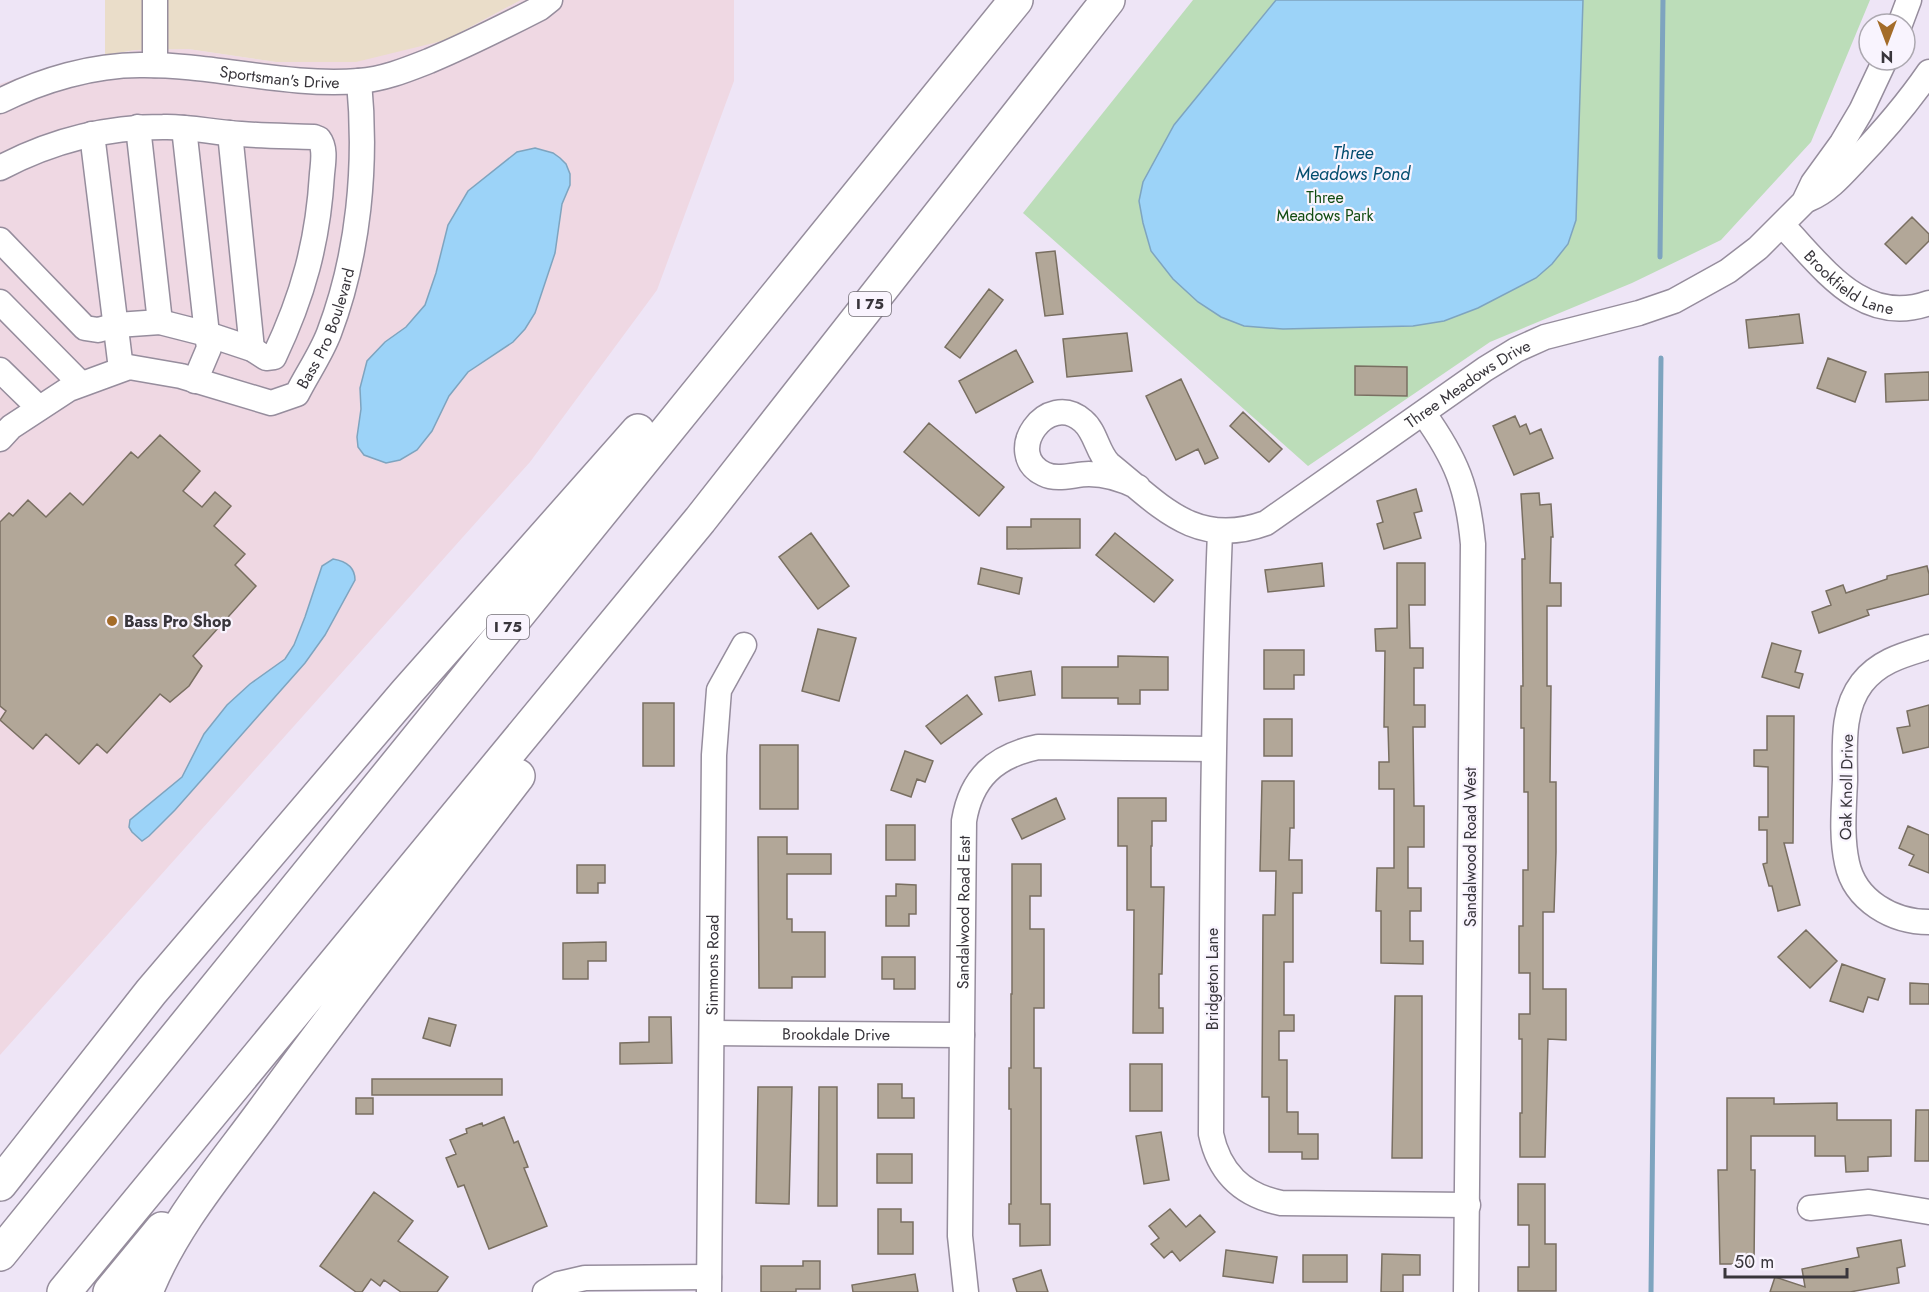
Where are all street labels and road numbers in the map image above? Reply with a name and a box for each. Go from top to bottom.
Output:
street label: Sportsman's Drive [218,60,340,94]
street label: Brookfield Lane [1799,245,1895,320]
street label: Bass Pro Boulevard [291,266,360,393]
road number: I 75 [849,292,891,316]
street label: Three Meadows Drive [1400,334,1534,434]
road number: I 75 [487,615,529,639]
street label: Oak Knoll Drive [1834,734,1859,840]
street label: Sandalwood Road West [1459,767,1482,927]
street label: Sandalwood Road East [951,835,976,989]
street label: Simmons Road [701,914,725,1016]
street label: Bridgeton Lane [1201,928,1224,1030]
street label: Brookdale Drive [782,1023,890,1046]

